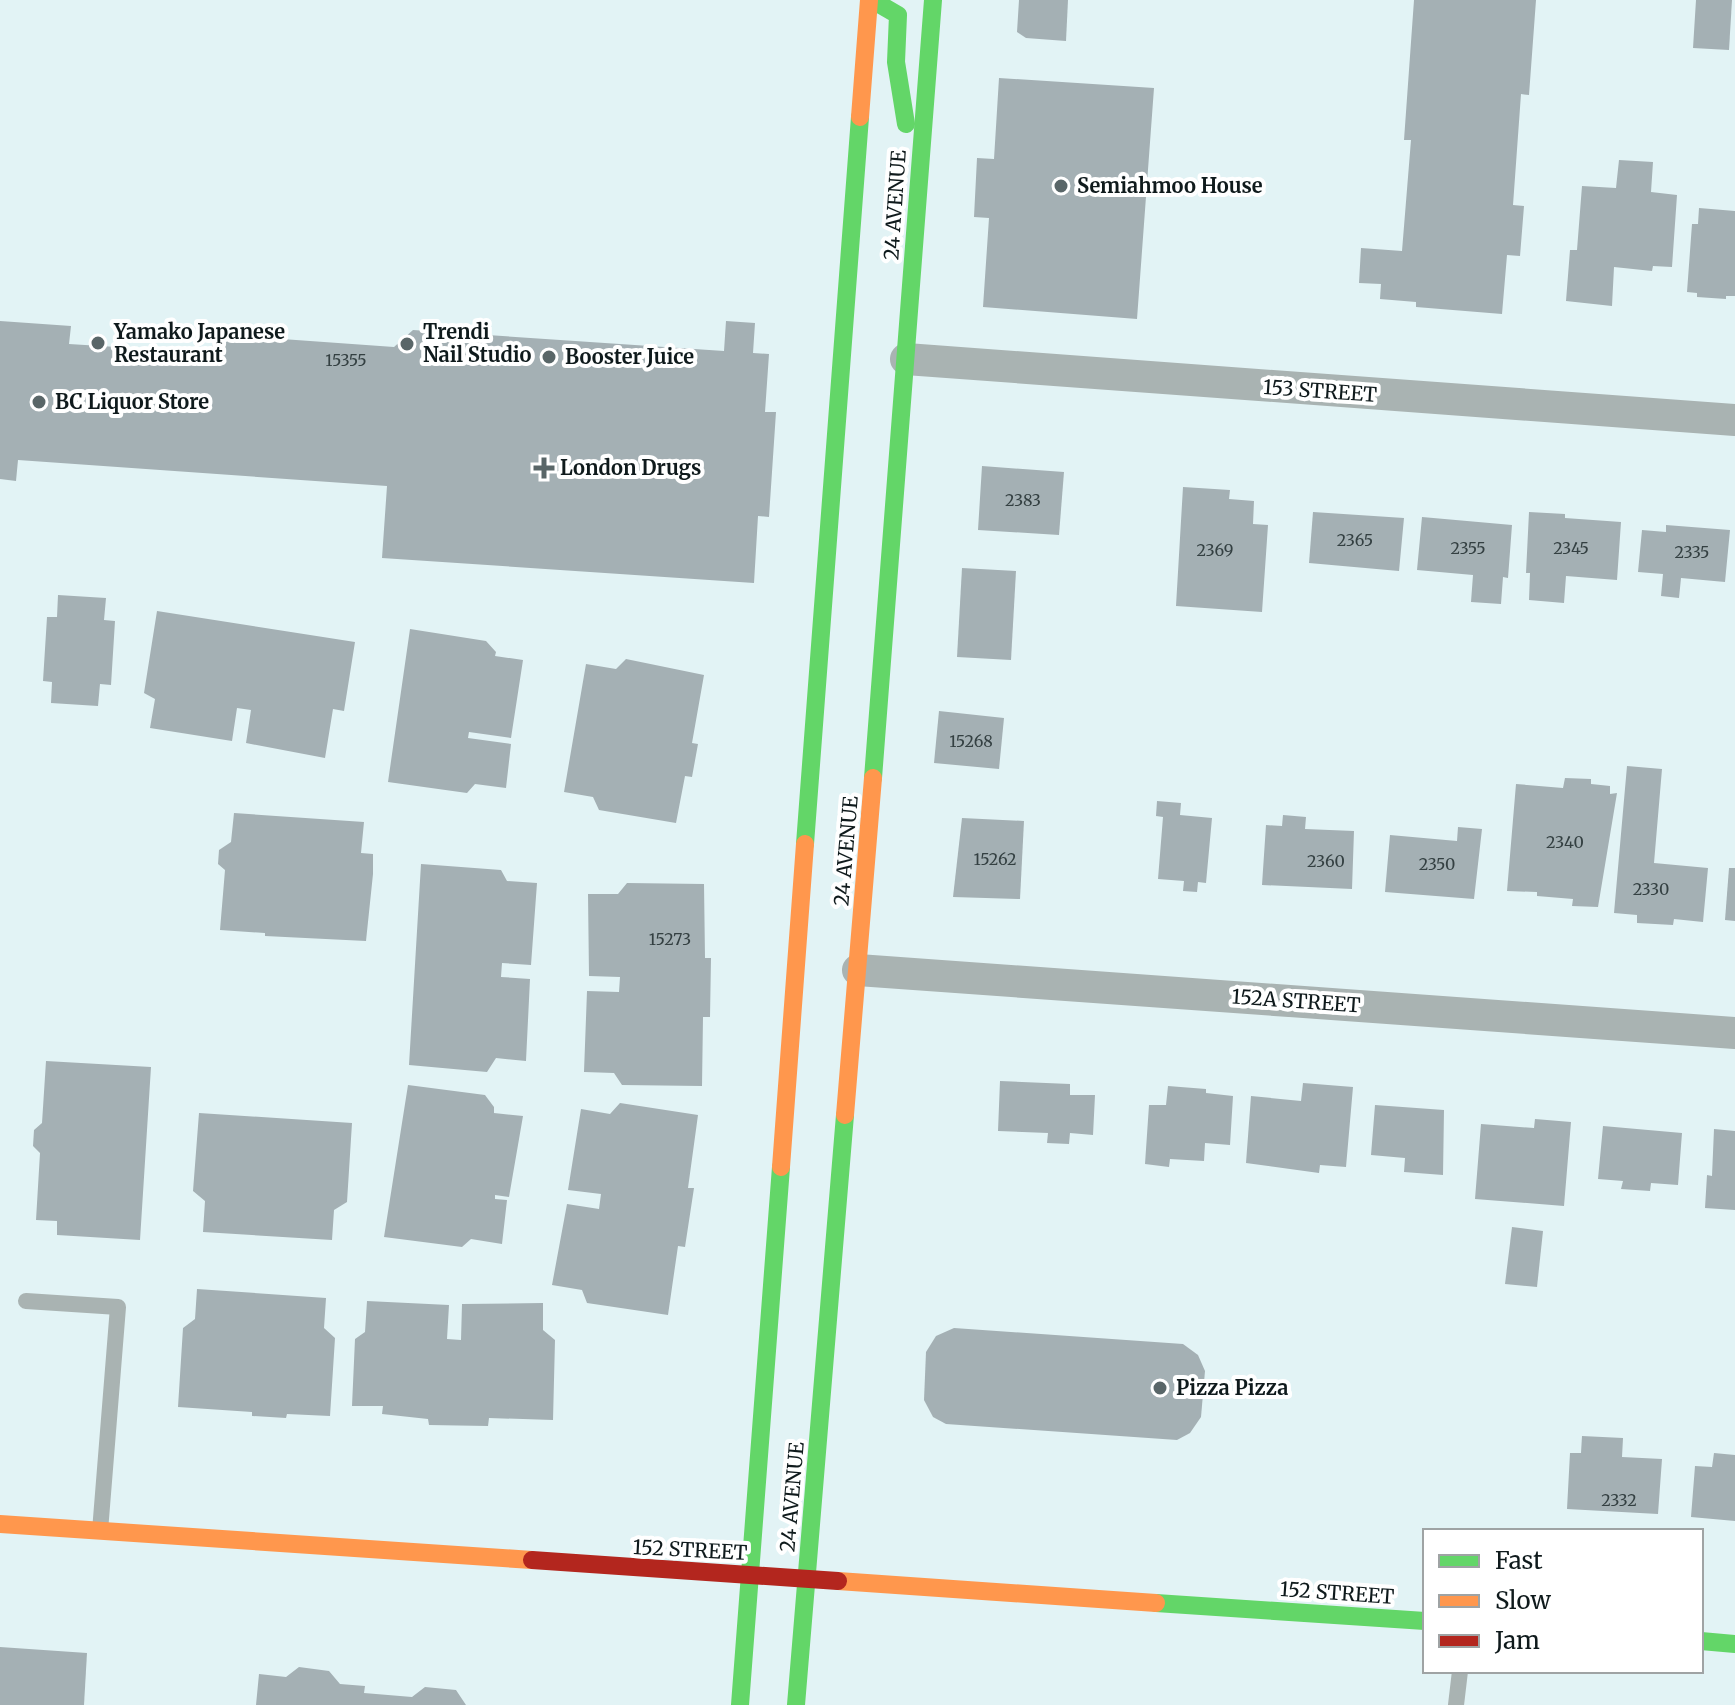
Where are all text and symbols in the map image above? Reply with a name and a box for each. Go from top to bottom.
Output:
street label: 24 AVENUE [878,149,911,261]
place label: Semiahmoo House [1077,173,1263,198]
marker: Semiahmoo House [1052,177,1070,195]
place label: Yamako Japanese Restaurant [113,319,285,367]
place label: Trendi Nail Studio [423,319,531,367]
marker: Yamako Japanese Restaurant [89,334,107,352]
marker: Trendi Nail Studio [398,335,416,353]
place label: Booster Juice [565,344,694,369]
marker: Booster Juice [540,348,558,366]
house number: 15355 [325,350,367,370]
street label: 153 STREET [1262,374,1378,407]
place label: BC Liquor Store [55,389,209,414]
marker: BC Liquor Store [30,393,48,411]
place label: London Drugs [560,455,701,480]
marker: London Drugs [535,459,553,477]
house number: 2383 [1005,490,1041,510]
house number: 2365 [1337,530,1373,550]
house number: 2355 [1450,538,1486,558]
house number: 2345 [1553,538,1589,558]
house number: 2369 [1197,540,1233,560]
house number: 2335 [1675,542,1709,562]
house number: 15268 [949,731,993,751]
street label: 24 AVENUE [828,795,863,907]
house number: 2340 [1546,832,1584,852]
house number: 15262 [973,849,1017,869]
house number: 2360 [1307,851,1345,871]
house number: 2350 [1419,854,1455,874]
house number: 2330 [1633,879,1669,899]
house number: 15273 [649,929,691,949]
street label: 152A STREET [1231,984,1361,1017]
place label: Pizza Pizza [1176,1375,1288,1400]
marker: Pizza Pizza [1151,1379,1169,1397]
street label: 24 AVENUE [774,1441,809,1553]
house number: 2332 [1601,1490,1637,1510]
legend [1423,1529,1703,1673]
street label: 152 STREET [632,1534,748,1565]
text: Fast [1495,1545,1543,1576]
street label: 152 STREET [1279,1576,1395,1609]
text: Slow [1495,1585,1551,1616]
text: Jam [1494,1625,1540,1656]

